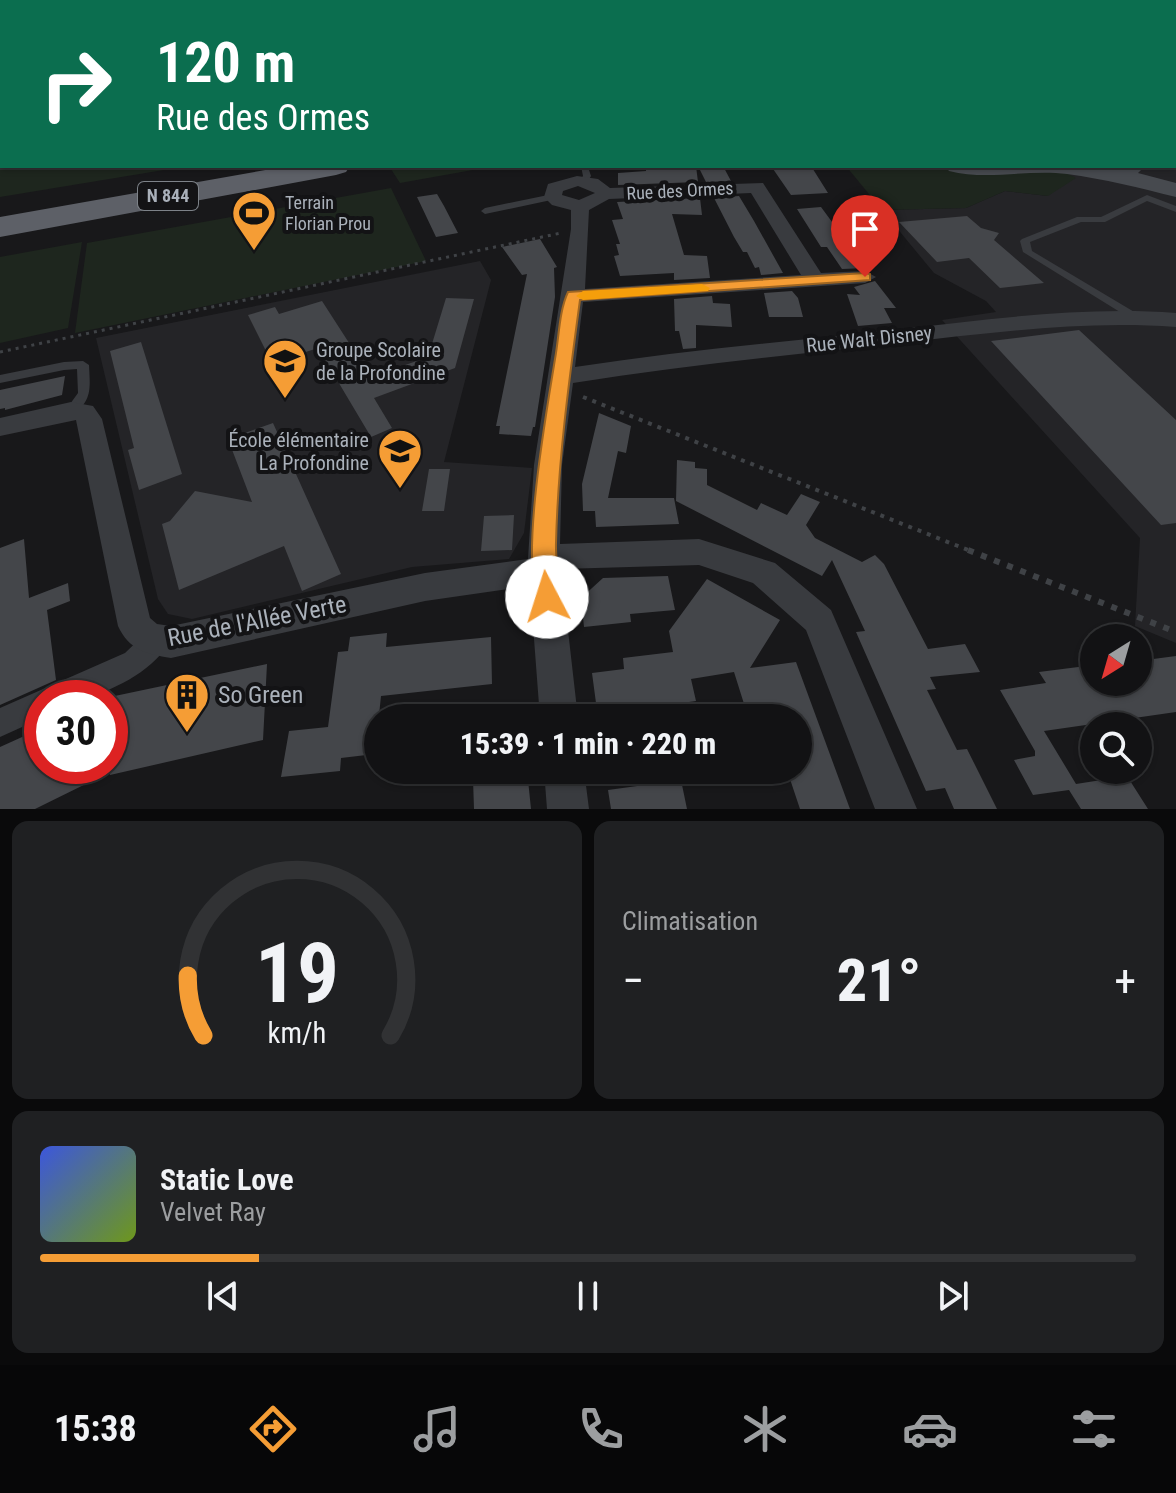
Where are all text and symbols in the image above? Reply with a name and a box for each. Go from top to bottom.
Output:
text: 120 m [156,30,295,96]
icon: right [24,32,128,136]
text: Rue des Ormes [156,97,370,139]
street label: Rue des Ormes [626,177,734,204]
road number: N 844 [138,182,198,210]
sports icon: Terrain Florian Prou [230,189,278,252]
place label: Terrain Florian Prou [285,192,371,234]
pin [831,195,899,277]
icon: arrive [843,207,887,251]
street label: Rue Walt Disney [805,320,933,358]
school or university icon: Groupe Scolaire de la Profondine [261,337,309,400]
place label: Groupe Scolaire de la Profondine [316,338,445,385]
school or university icon: École élémentaire La Profondine [376,427,424,490]
place label: École élémentaire La Profondine [229,428,369,475]
position arrow [505,555,589,639]
street label: Rue de l'Allée Verte [165,590,349,652]
north arrow [1080,624,1152,696]
map controls [1080,624,1152,784]
building icon: So Green [163,671,211,734]
speed limit sign: 30 [24,680,128,784]
place label: So Green [218,681,303,709]
button: search [1080,712,1152,784]
text: 15:39 · 1 min · 220 m [460,726,716,761]
text: Climatisation [622,906,758,936]
text: 19 [255,925,339,1022]
text: 21° [837,945,921,1016]
text: − [622,955,644,1007]
text: + [1114,955,1136,1007]
text: km/h [268,1016,326,1050]
text: Static Love [160,1162,294,1197]
text: Velvet Ray [160,1197,266,1227]
icon: previous [201,1274,245,1318]
icon: pause [566,1274,610,1318]
icon: next [931,1274,975,1318]
icon: directions [245,1401,301,1457]
icon: music [409,1401,465,1457]
icon: phone [573,1401,629,1457]
icon: climate [737,1401,793,1457]
icon: car [902,1401,958,1457]
icon: filters [1066,1401,1122,1457]
text: 15:38 [54,1408,137,1450]

